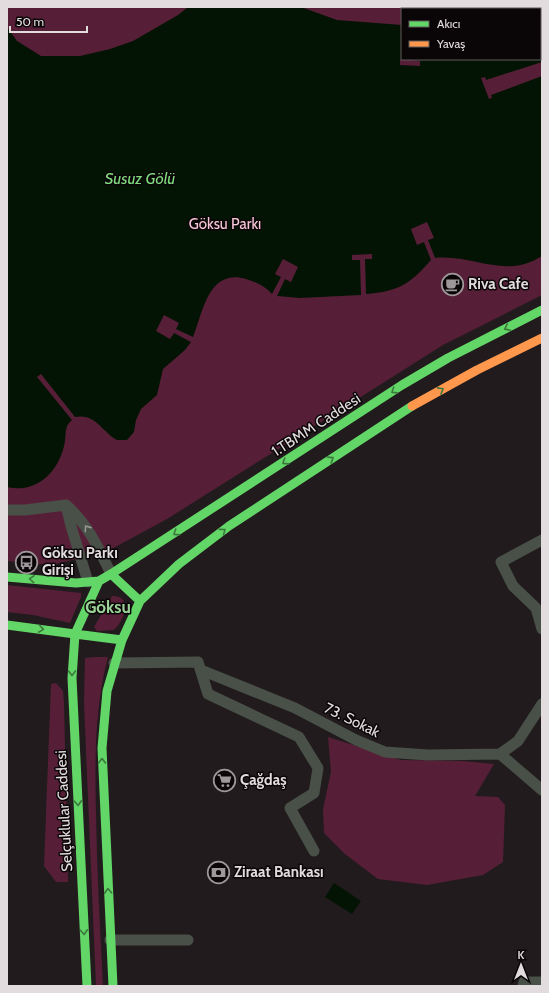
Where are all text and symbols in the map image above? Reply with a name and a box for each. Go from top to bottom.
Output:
scale bar [10,8,87,34]
legend [401,8,541,60]
text: 50 m [16,14,44,29]
text: Akıcı [437,16,460,31]
text: Yavaş [436,36,465,51]
water label: Susuz Gölü [105,169,175,188]
park label: Göksu Parkı [189,215,261,233]
cafe icon: Riva Cafe [439,271,465,297]
place label: Riva Cafe [468,275,529,293]
one-way arrow [504,323,511,331]
one-way arrow [391,386,398,394]
one-way arrow [437,388,445,395]
street label: 1.TBMM Caddesi [268,390,364,460]
one-way arrow [327,456,334,464]
one-way arrow [282,457,289,465]
one-way arrow [85,525,92,532]
one-way arrow [173,528,180,536]
one-way arrow [219,528,226,536]
place label: Göksu Parkı Girişi [42,544,118,579]
bus stop icon: Göksu Parkı Girişi [14,549,40,575]
one-way arrow [29,575,35,584]
district label: Göksu [85,597,131,617]
one-way arrow [38,624,44,633]
one-way arrow [68,670,76,676]
street label: 73. Sokak [321,699,383,741]
street label: Selçuklular Caddesi [52,750,76,872]
one-way arrow [98,758,106,764]
supermarket icon: Çağdaş [211,767,237,793]
place label: Çağdaş [240,771,287,789]
one-way arrow [73,800,82,806]
bank icon: Ziraat Bankası [205,859,231,885]
place label: Ziraat Bankası [234,863,324,881]
one-way arrow [103,888,112,894]
one-way arrow [80,929,88,935]
north arrow [501,945,541,985]
text: K [518,948,525,962]

